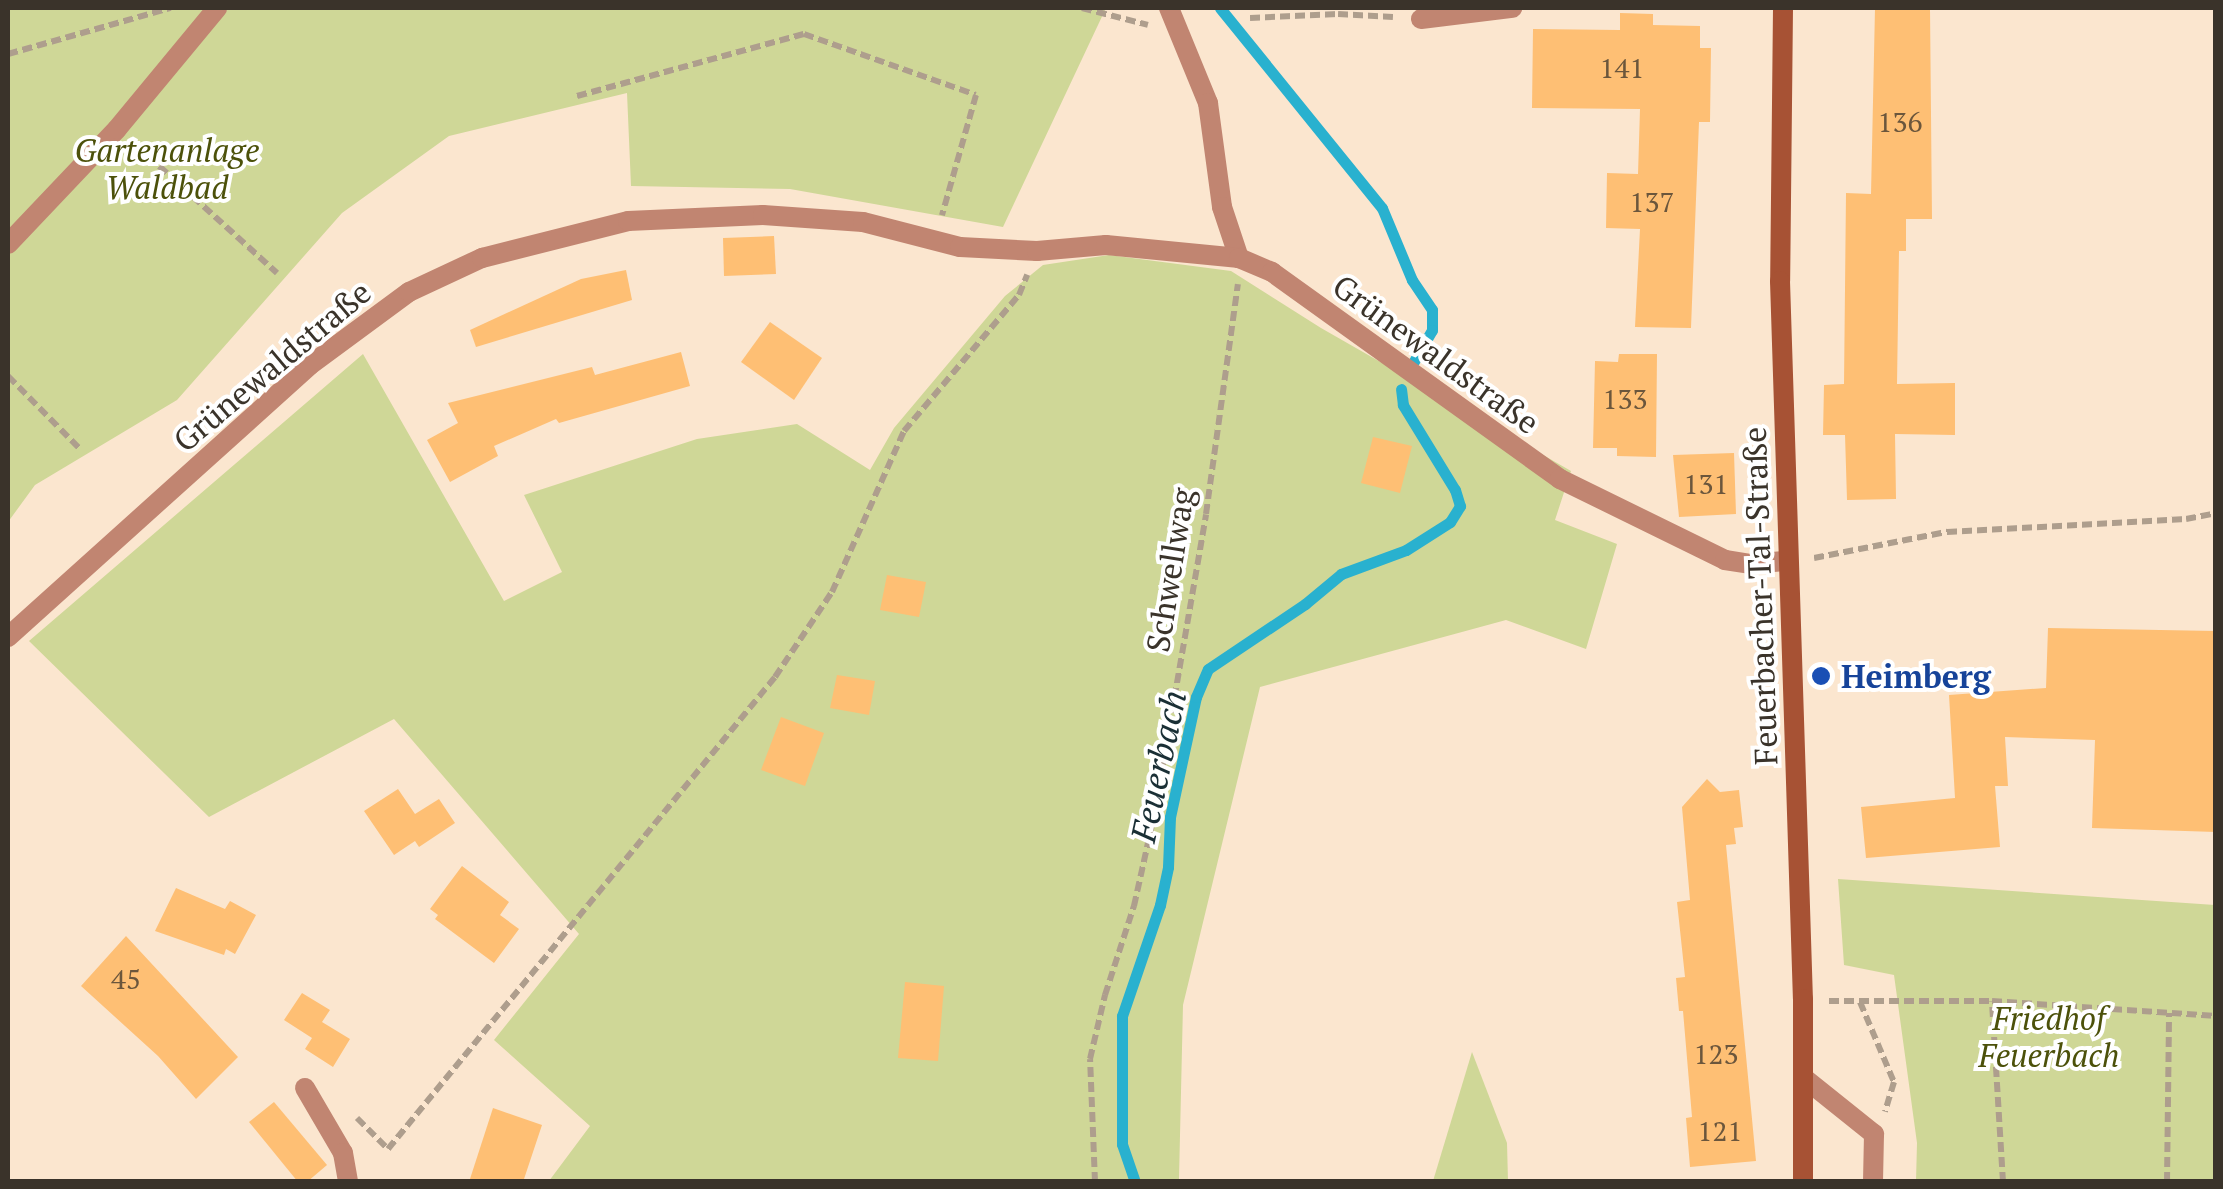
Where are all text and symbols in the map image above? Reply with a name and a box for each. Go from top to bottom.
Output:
house number: 141 [1600,51,1644,85]
house number: 136 [1878,105,1922,139]
park label: Gartenanlage Waldbad [74,132,260,207]
house number: 137 [1630,185,1674,219]
street label: Grünewaldstraße [1325,266,1547,442]
street label: Grünewaldstraße [166,272,378,460]
house number: 133 [1603,382,1647,416]
street label: Feuerbacher-Tal-Straße [1735,426,1785,766]
house number: 131 [1684,467,1728,501]
street label: Schwellwag [1138,485,1202,655]
place label: Heimberg [1841,657,1991,695]
marker: Heimberg [1810,665,1832,687]
water label: Feuerbach [1121,686,1195,846]
house number: 45 [111,962,141,996]
park label: Friedhof Feuerbach [1979,1000,2119,1075]
house number: 123 [1694,1037,1738,1071]
house number: 121 [1698,1114,1742,1148]

